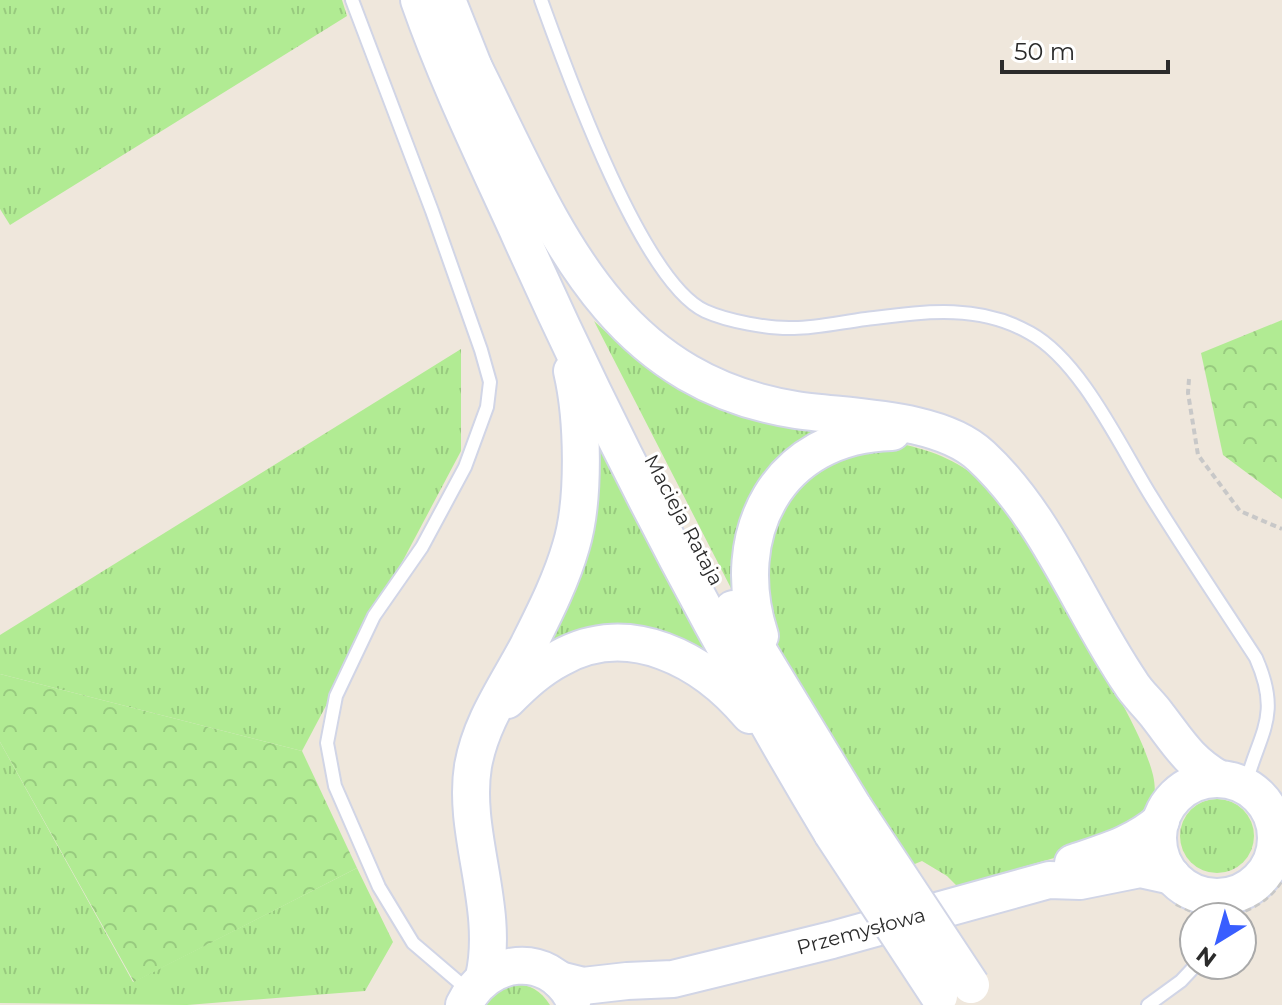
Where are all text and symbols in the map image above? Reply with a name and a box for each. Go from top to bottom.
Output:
scale bar [1002,24,1168,74]
text: 50 m [1014,37,1075,66]
street label: Macieja Rataja [639,450,729,590]
north arrow [1178,901,1258,981]
street label: Przemysłowa [794,902,928,960]
text: N [1191,940,1221,973]

